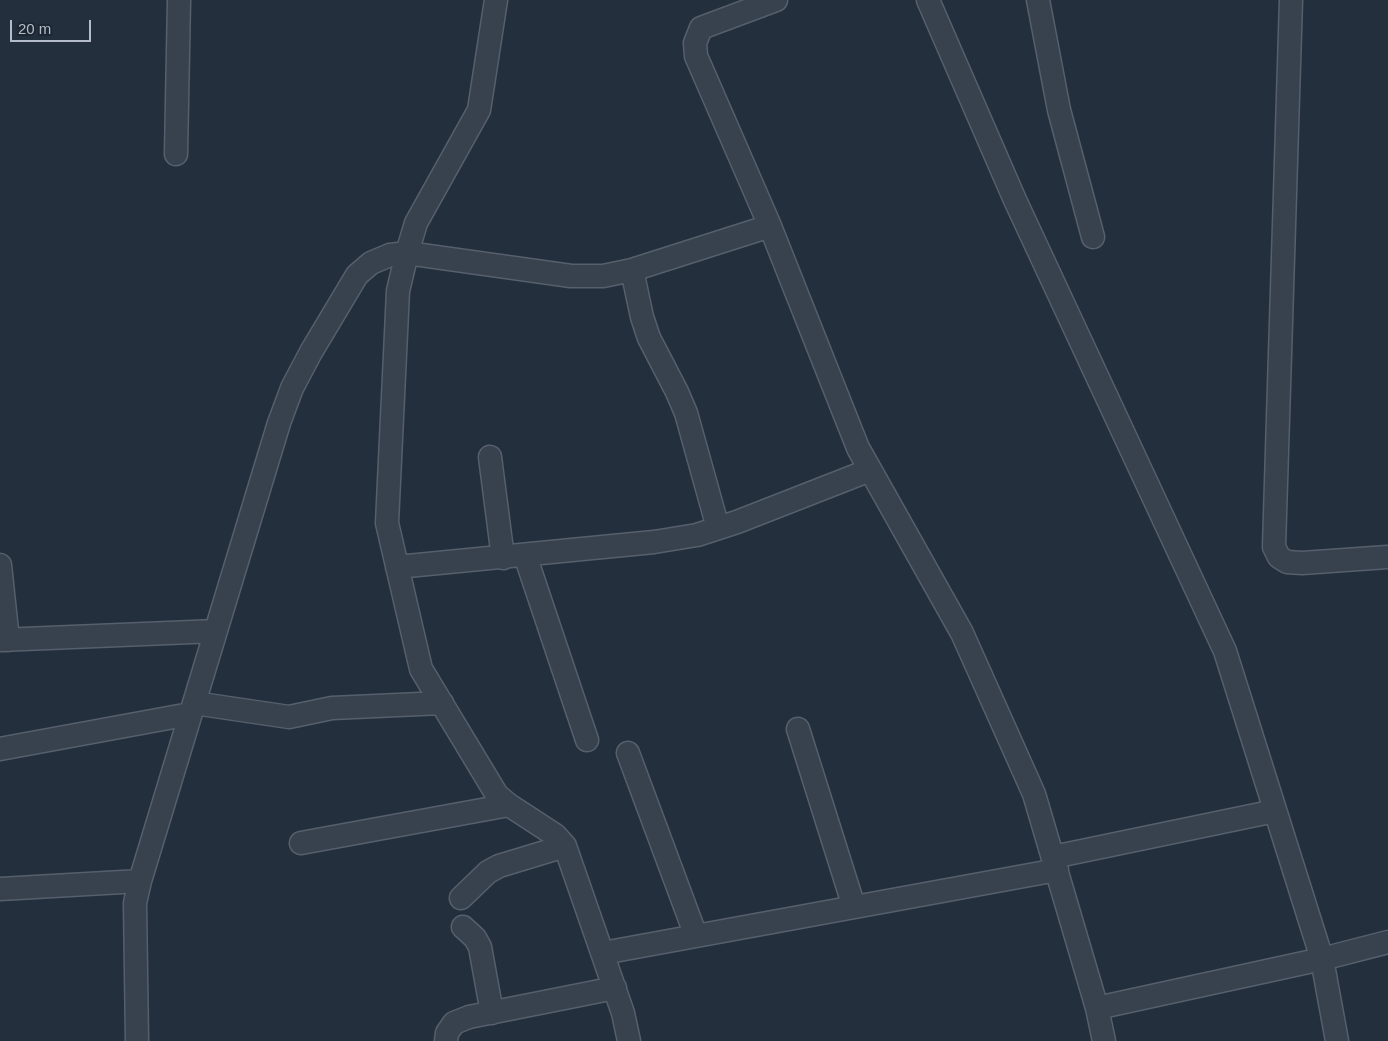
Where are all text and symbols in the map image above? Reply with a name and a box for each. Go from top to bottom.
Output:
scale bar [12,10,94,42]
text: 20 m [18,20,51,37]

